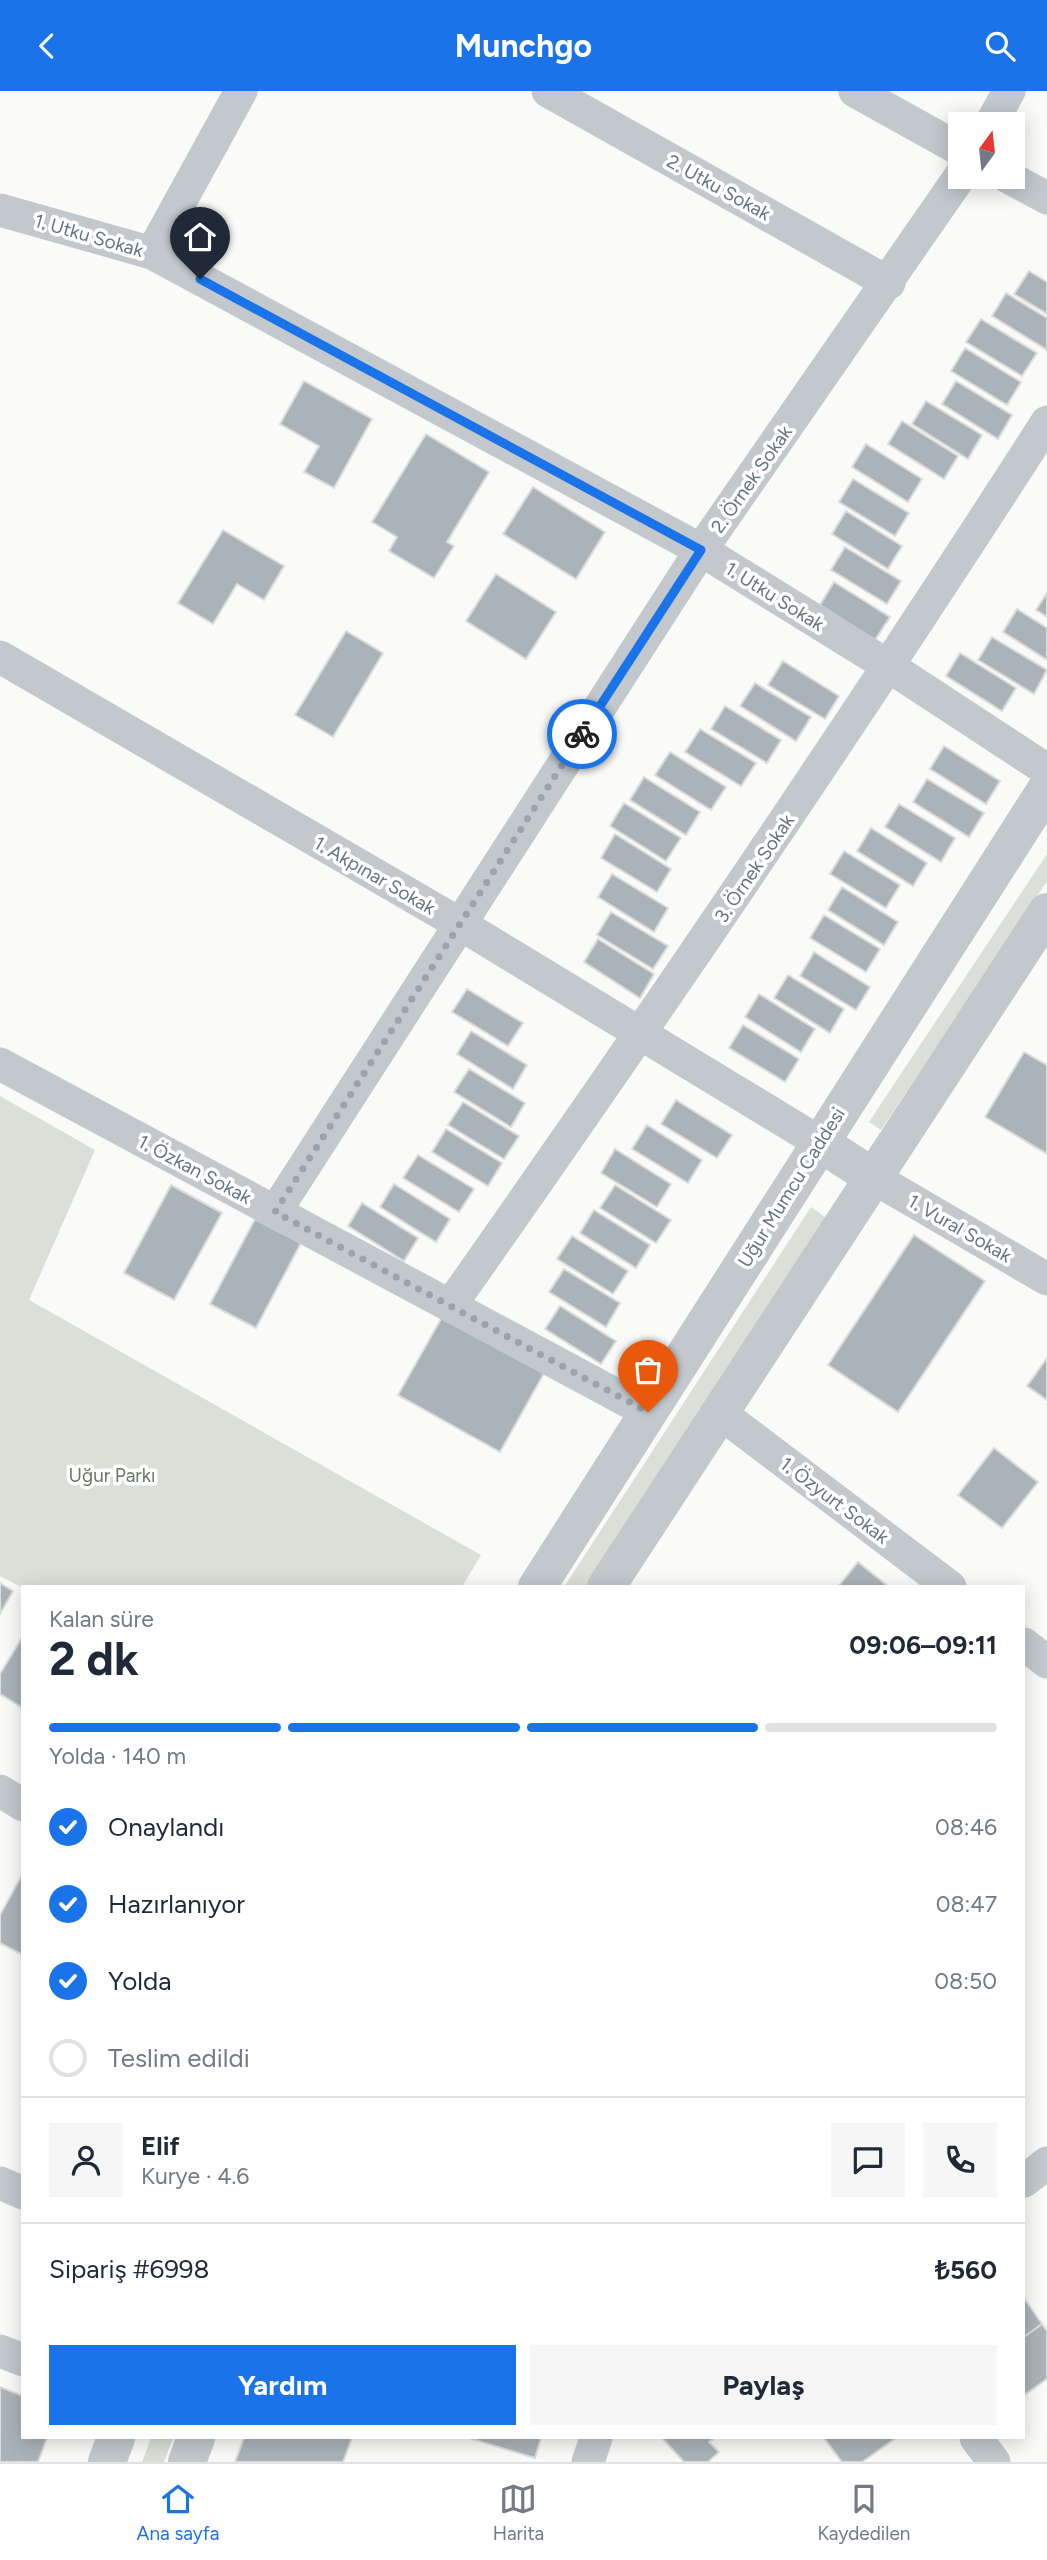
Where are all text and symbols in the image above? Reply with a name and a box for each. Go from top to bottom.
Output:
icon: back [28,27,66,65]
text: Munchgo [455,27,592,65]
icon: search [981,27,1019,65]
north arrow [948,112,1026,189]
map controls [948,112,1025,189]
street label: 2. Utku Sokak [663,150,775,226]
pin [170,207,230,279]
street label: 1. Utku Sokak [32,209,147,262]
icon: home [181,218,219,256]
street label: 2. Örnek Sokak [706,420,797,537]
street label: 1. Utku Sokak [721,557,829,636]
courier [547,699,617,769]
icon: bike [563,715,601,753]
street label: 3. Örnek Sokak [710,809,800,927]
street label: 1. Akpınar Sokak [310,831,440,920]
street label: Uğur Mumcu Caddesi [733,1103,850,1271]
street label: 1. Özkan Sokak [134,1130,256,1209]
street label: 1. Vural Sokak [904,1190,1016,1268]
pin [618,1340,678,1412]
icon: bag [629,1351,667,1389]
street label: 1. Özyurt Sokak [776,1452,894,1549]
park label: Uğur Parkı [69,1464,155,1487]
text: Kalan süre [49,1605,154,1633]
text: 09:06–09:11 [849,1629,997,1661]
text: 2 dk [49,1631,139,1687]
text: Yolda · 140 m [49,1742,186,1770]
icon: check [49,1808,87,1846]
text: Onaylandı [108,1811,224,1843]
text: 08:46 [935,1813,997,1841]
icon: check [49,1885,87,1923]
text: Hazırlanıyor [108,1888,245,1920]
text: 08:47 [936,1890,997,1918]
icon: check [49,1962,87,2000]
text: Yolda [108,1965,171,1997]
text: 08:50 [934,1967,997,1995]
text: Teslim edildi [108,2042,250,2074]
button: person [49,2123,123,2197]
button: chat [831,2123,905,2197]
button: phone [923,2123,997,2197]
text: Elif [141,2130,180,2162]
text: Kurye · 4.6 [141,2162,249,2190]
text: Sipariş #6998 [49,2253,210,2285]
text: ₺560 [935,2254,997,2286]
button: Yardım [49,2345,516,2425]
button: Paylaş [530,2345,997,2425]
tab: Ana sayfa [137,2480,219,2545]
tab: Harita [493,2480,544,2545]
tab: Kaydedilen [817,2480,910,2545]

